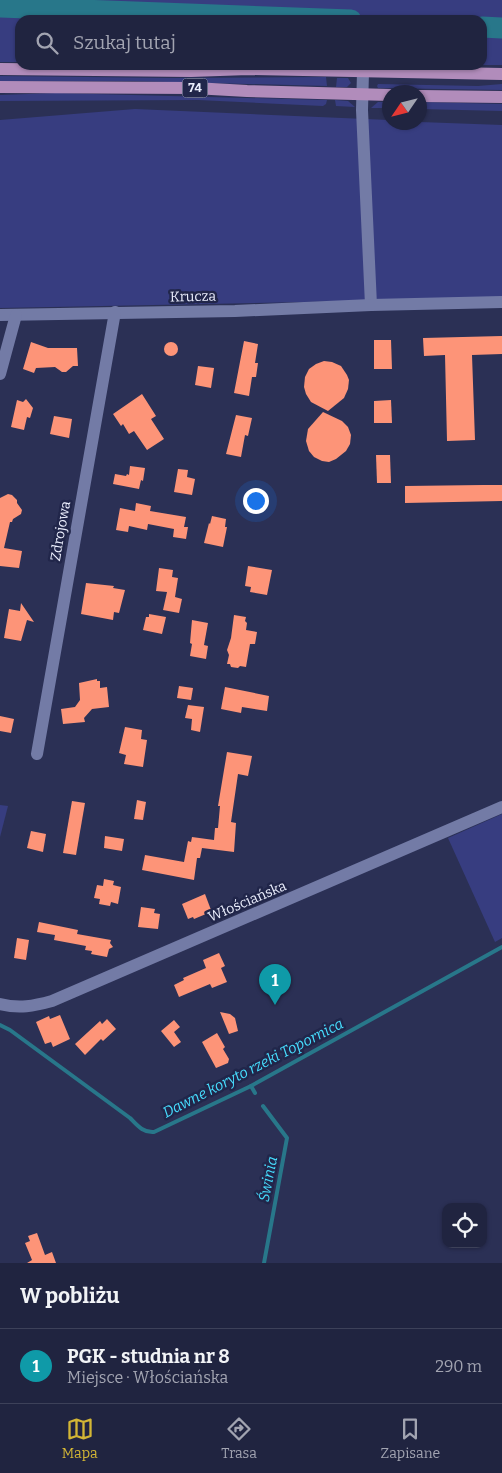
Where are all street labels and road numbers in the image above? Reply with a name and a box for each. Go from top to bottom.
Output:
road number: 74 [182,78,208,98]
street label: Krucza [170,288,217,305]
street label: Zdrojowa [47,499,74,563]
street label: Włościańska [206,877,289,926]

